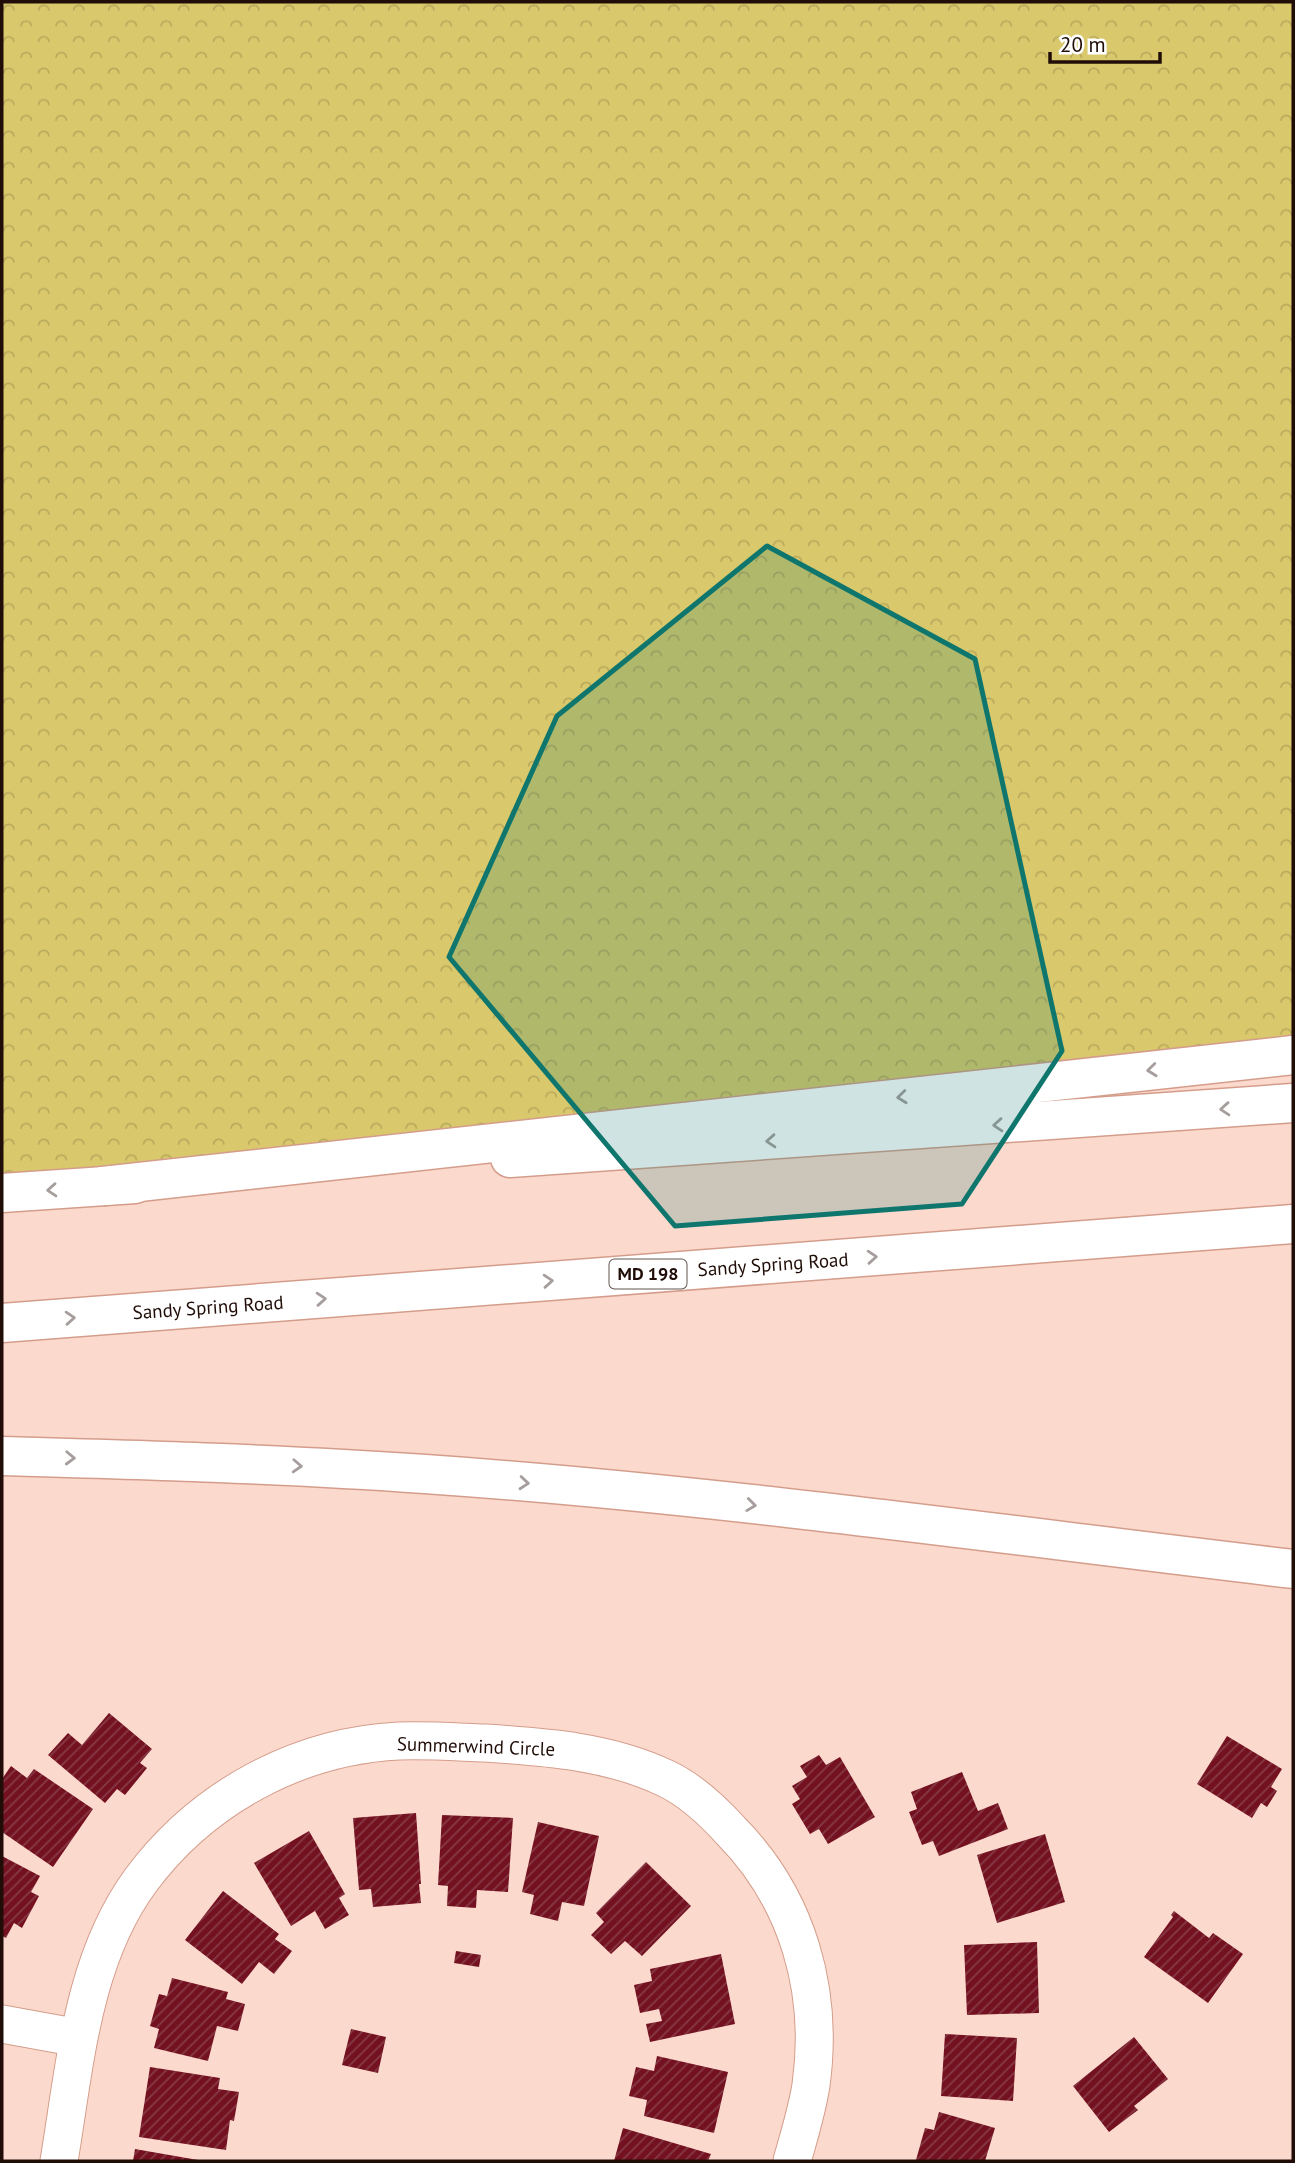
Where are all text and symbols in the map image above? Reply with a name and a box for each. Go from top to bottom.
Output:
scale bar [1050,21,1160,65]
text: 20 m [1060,31,1106,58]
one-way arrow [1146,1062,1157,1077]
one-way arrow [896,1090,908,1105]
one-way arrow [1219,1101,1230,1116]
one-way arrow [993,1118,1004,1133]
one-way arrow [766,1133,777,1148]
one-way arrow [46,1182,57,1197]
street label: Sandy Spring Road [697,1247,849,1281]
one-way arrow [867,1250,878,1265]
road number: MD 198 [610,1260,686,1288]
one-way arrow [543,1274,554,1289]
street label: Sandy Spring Road [132,1290,284,1324]
one-way arrow [316,1292,327,1307]
one-way arrow [65,1311,76,1326]
one-way arrow [65,1450,76,1466]
one-way arrow [292,1459,303,1474]
one-way arrow [518,1475,530,1490]
one-way arrow [745,1498,756,1513]
street label: Summerwind Circle [397,1731,555,1761]

